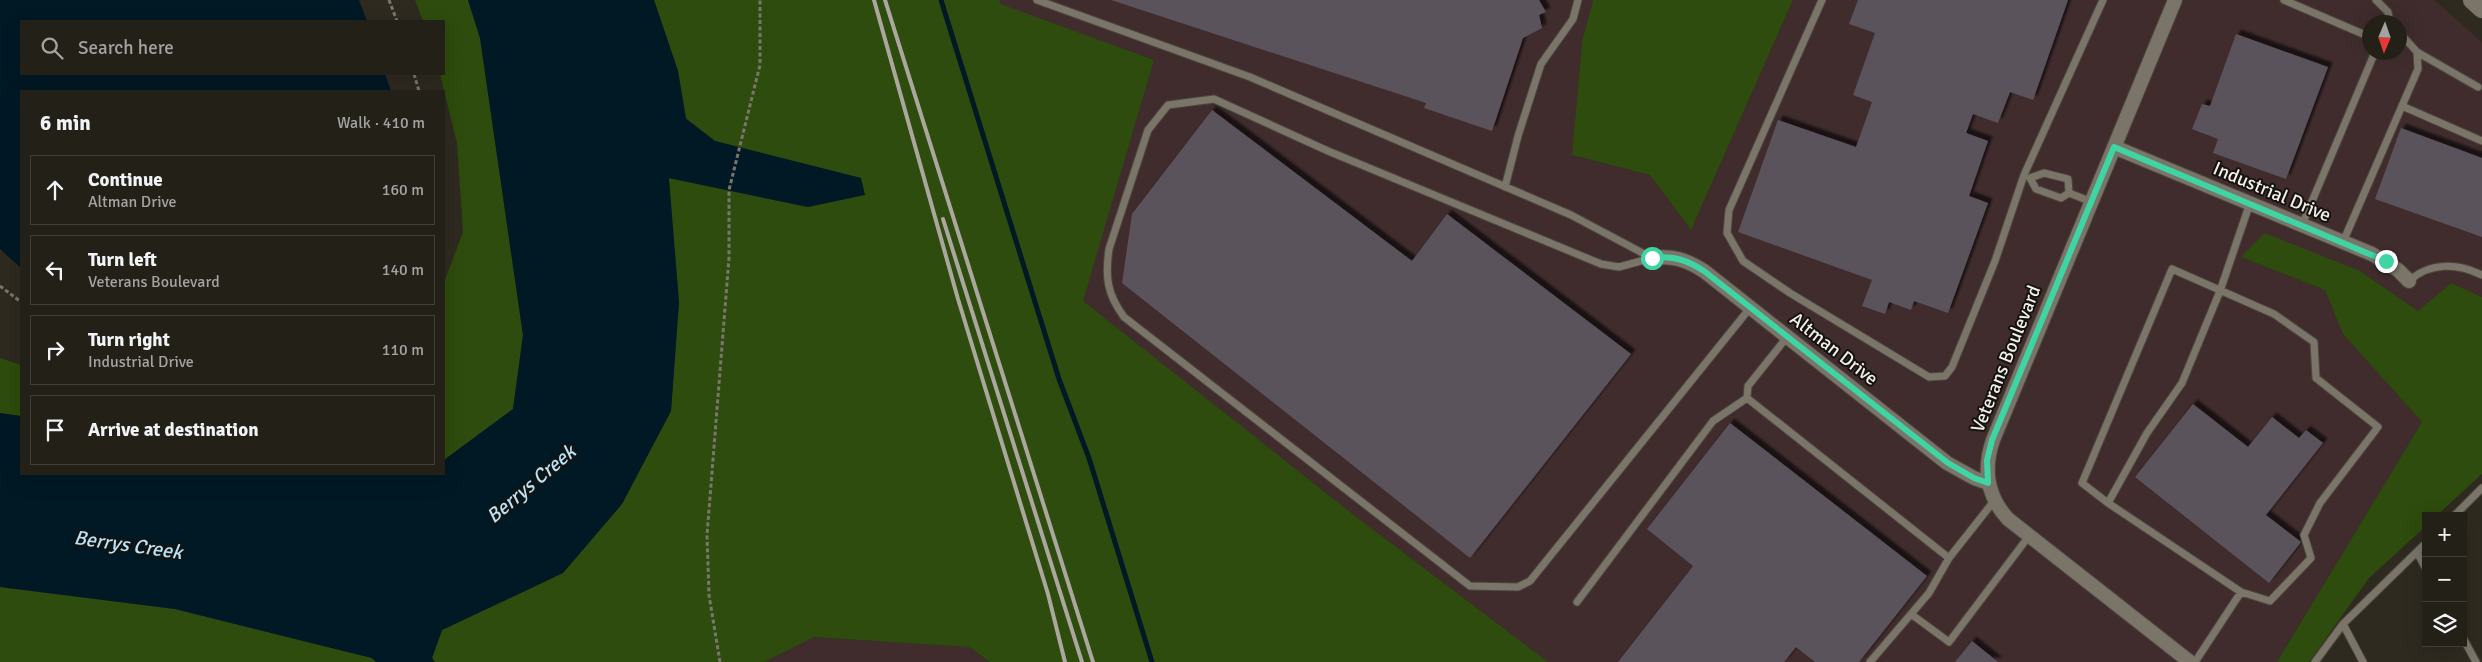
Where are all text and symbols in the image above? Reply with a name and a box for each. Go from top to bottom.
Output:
north arrow [2362,15,2407,60]
search box [20,20,445,75]
icon: search [38,34,66,62]
text: Search here [78,36,174,60]
text: 6 min [40,110,91,136]
text: Walk · 410 m [337,113,425,133]
street label: Industrial Drive [2209,156,2335,228]
text: Continue [88,168,163,192]
icon: ahead [41,176,69,204]
text: 160 m [382,180,424,200]
text: Altman Drive [88,192,177,212]
route start [1641,247,1664,270]
text: Turn left [88,248,157,272]
route end [2375,250,2398,273]
icon: left [41,256,69,284]
text: 140 m [382,260,424,280]
text: Veterans Boulevard [88,272,220,292]
street label: Veterans Boulevard [1966,282,2046,436]
street label: Altman Drive [1785,307,1883,391]
text: Turn right [88,328,170,352]
icon: right [41,336,69,364]
text: 110 m [382,340,424,360]
text: Industrial Drive [88,352,194,372]
icon: arrive [41,416,69,444]
text: Arrive at destination [88,418,259,442]
water label: Berrys Creek [481,438,582,529]
map controls [2422,512,2467,647]
button: + [2422,512,2467,557]
water label: Berrys Creek [72,525,186,565]
button: − [2422,557,2467,602]
button: layers [2422,602,2467,647]

